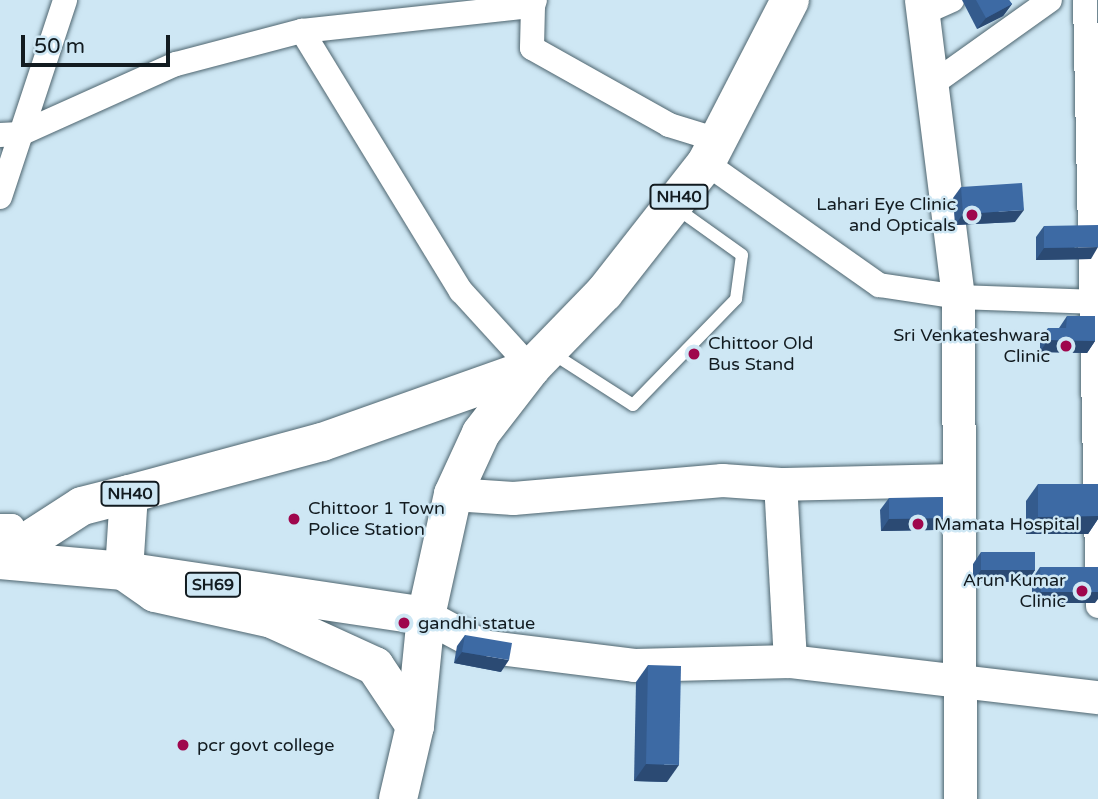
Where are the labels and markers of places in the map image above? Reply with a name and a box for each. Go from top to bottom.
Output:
place label: Lahari Eye Clinic and Opticals [816,194,956,236]
marker: Lahari Eye Clinic and Opticals [962,205,982,225]
place label: Sri Venkateshwara Clinic [893,325,1050,368]
place label: Chittoor Old Bus Stand [708,333,813,376]
marker: Sri Venkateshwara Clinic [1056,336,1076,356]
marker: Chittoor Old Bus Stand [686,346,702,362]
place label: Chittoor 1 Town Police Station [308,498,445,540]
marker: Chittoor 1 Town Police Station [286,511,302,527]
place label: Mamata Hospital [934,513,1080,535]
marker: Mamata Hospital [908,514,928,534]
place label: Arun Kumar Clinic [963,570,1066,612]
marker: Arun Kumar Clinic [1072,581,1092,601]
place label: gandhi statue [418,612,535,634]
marker: gandhi statue [396,615,412,631]
place label: pcr govt college [197,734,334,756]
marker: pcr govt college [175,737,191,753]

